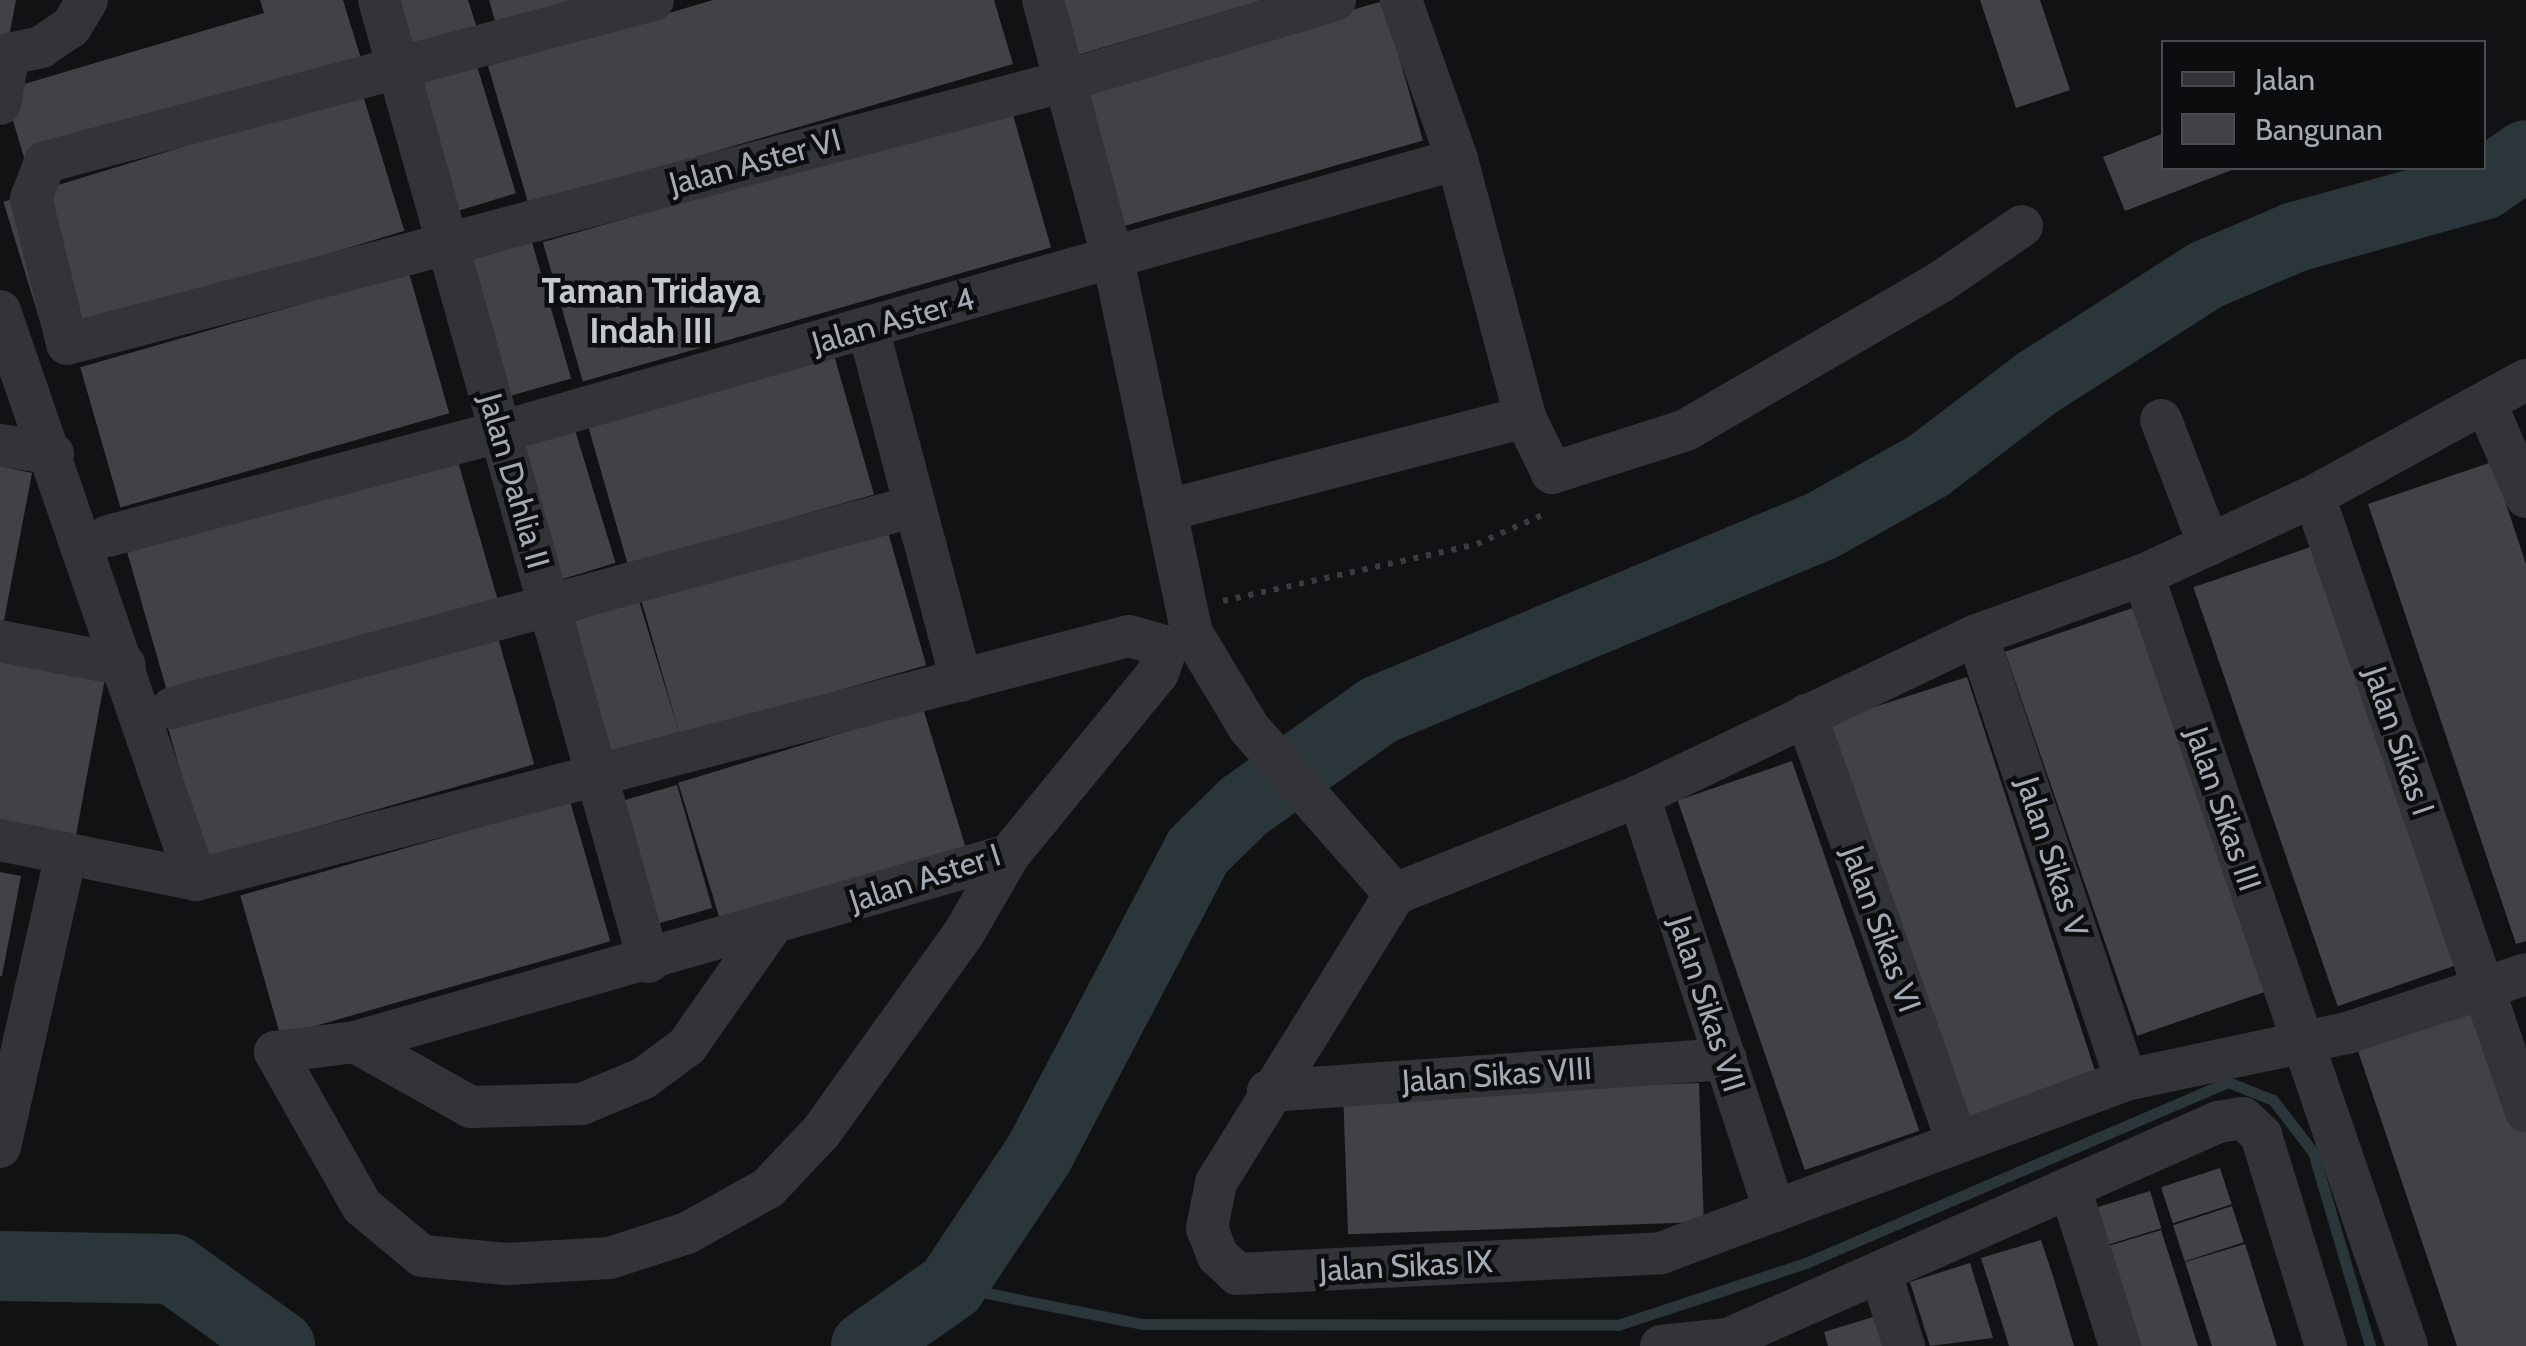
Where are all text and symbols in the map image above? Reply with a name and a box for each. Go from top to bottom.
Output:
legend [2161,40,2486,170]
text: Jalan [2255,61,2315,98]
text: Bangunan [2255,111,2383,148]
street label: Jalan Aster VI [665,121,845,203]
district label: Taman Tridaya Indah III [541,270,761,352]
street label: Jalan Aster 4 [807,280,979,362]
street label: Jalan Dahlia II [471,389,557,573]
street label: Jalan Sikas I [2356,662,2442,820]
street label: Jalan Sikas III [2177,722,2269,896]
street label: Jalan Sikas V [2008,772,2096,942]
street label: Jalan Aster I [845,836,1005,920]
street label: Jalan Sikas VI [1833,841,1929,1017]
street label: Jalan Sikas VII [1661,911,1753,1097]
street label: Jalan Sikas VIII [1401,1049,1593,1101]
street label: Jalan Sikas IX [1318,1242,1494,1290]

